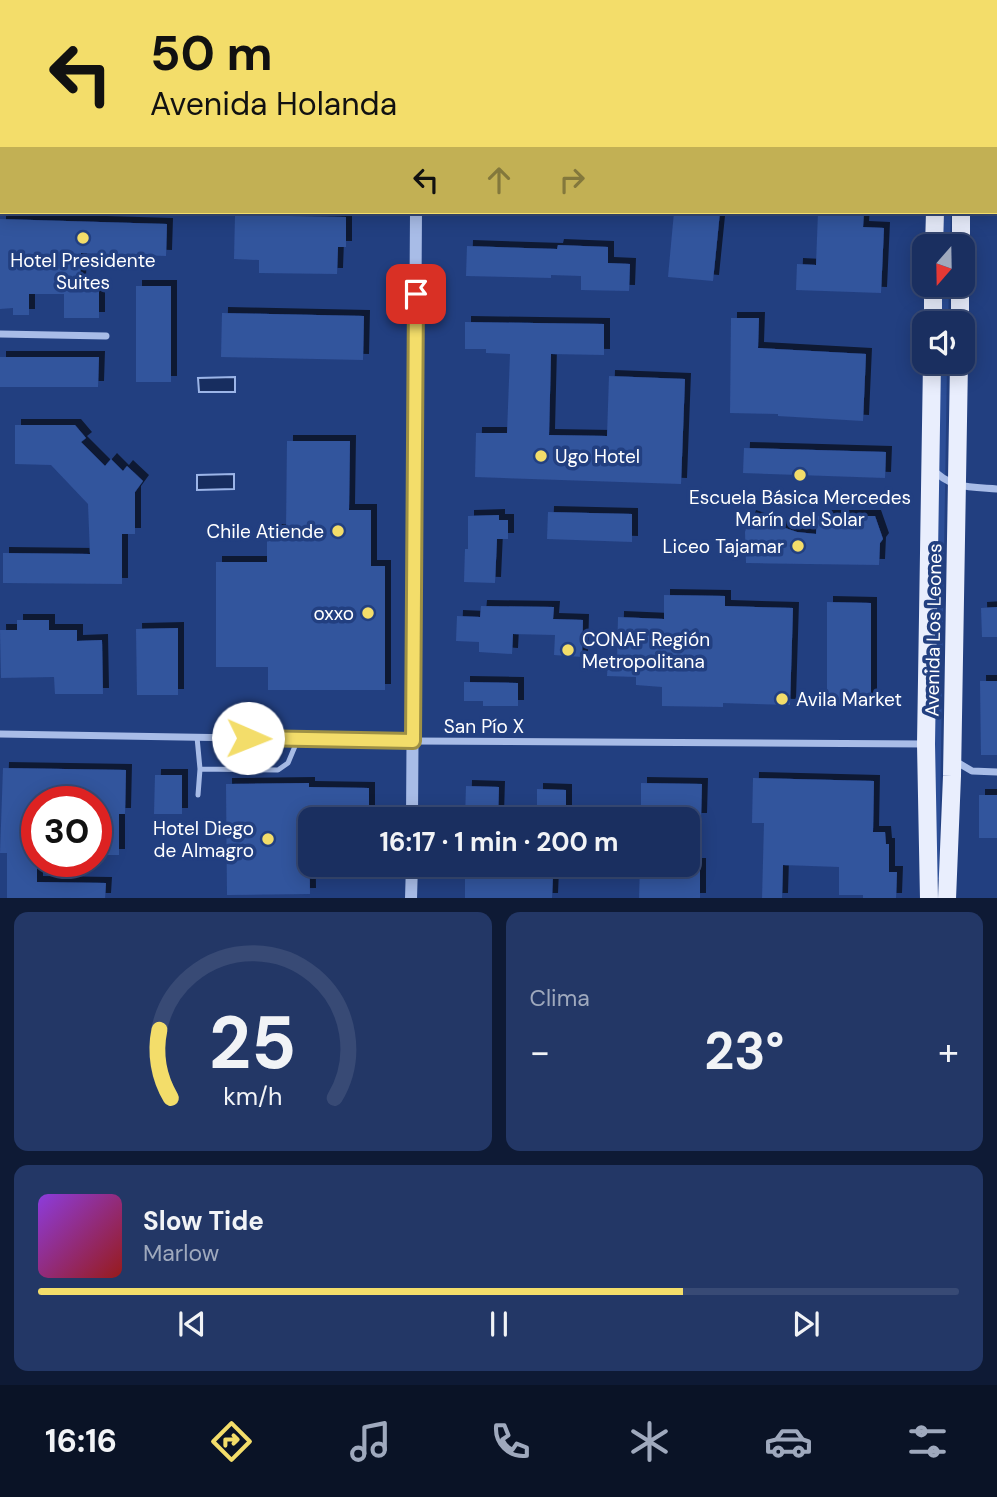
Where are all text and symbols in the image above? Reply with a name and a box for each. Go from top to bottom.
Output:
text: 50 m [150,21,273,85]
icon: left [35,28,126,119]
text: Avenida Holanda [150,83,397,125]
icon: left [407,161,445,199]
icon: ahead [480,161,518,199]
icon: right [553,161,591,199]
marker: Hotel Presidente Suites [75,230,91,246]
north arrow [912,234,975,298]
map controls [912,234,975,374]
place label: Hotel Presidente Suites [10,248,156,295]
pin [386,264,446,324]
icon: arrive [397,275,435,313]
button: sound [912,311,975,374]
place label: Ugo Hotel [555,444,640,469]
marker: Ugo Hotel [533,448,549,464]
marker: Escuela Básica Mercedes Marín del Solar [792,467,808,483]
place label: Escuela Básica Mercedes Marín del Solar [689,485,911,532]
place label: Chile Atiende [207,519,324,544]
marker: Chile Atiende [330,523,346,539]
place label: Liceo Tajamar [663,534,784,559]
marker: Liceo Tajamar [790,538,806,554]
street label: Avenida Los Leones [919,543,948,717]
place label: oxxo [313,601,354,626]
marker: oxxo [360,605,376,621]
place label: CONAF Región Metropolitana [582,627,710,674]
marker: CONAF Región Metropolitana [560,642,576,658]
place label: Avila Market [796,687,902,712]
marker: Avila Market [774,691,790,707]
position arrow [211,701,285,775]
street label: San Pío X [444,714,524,739]
speed limit sign: 30 [21,786,112,877]
place label: Hotel Diego de Almagro [153,816,254,863]
text: 16:17 · 1 min · 200 m [380,825,618,859]
marker: Hotel Diego de Almagro [260,831,276,847]
text: Clima [530,983,590,1013]
text: 25 [209,996,296,1091]
text: 23° [704,1017,784,1085]
text: − [530,1027,550,1077]
text: + [938,1027,959,1077]
text: km/h [223,1079,282,1112]
text: Slow Tide [143,1204,264,1238]
text: Marlow [143,1238,219,1268]
icon: previous [173,1305,211,1343]
icon: pause [480,1305,518,1343]
icon: next [787,1305,825,1343]
icon: directions [207,1417,256,1466]
icon: music [346,1417,395,1466]
icon: phone [486,1417,535,1466]
icon: climate [625,1417,674,1466]
icon: car [764,1417,813,1466]
icon: filters [903,1417,952,1466]
text: 16:16 [45,1420,117,1462]

